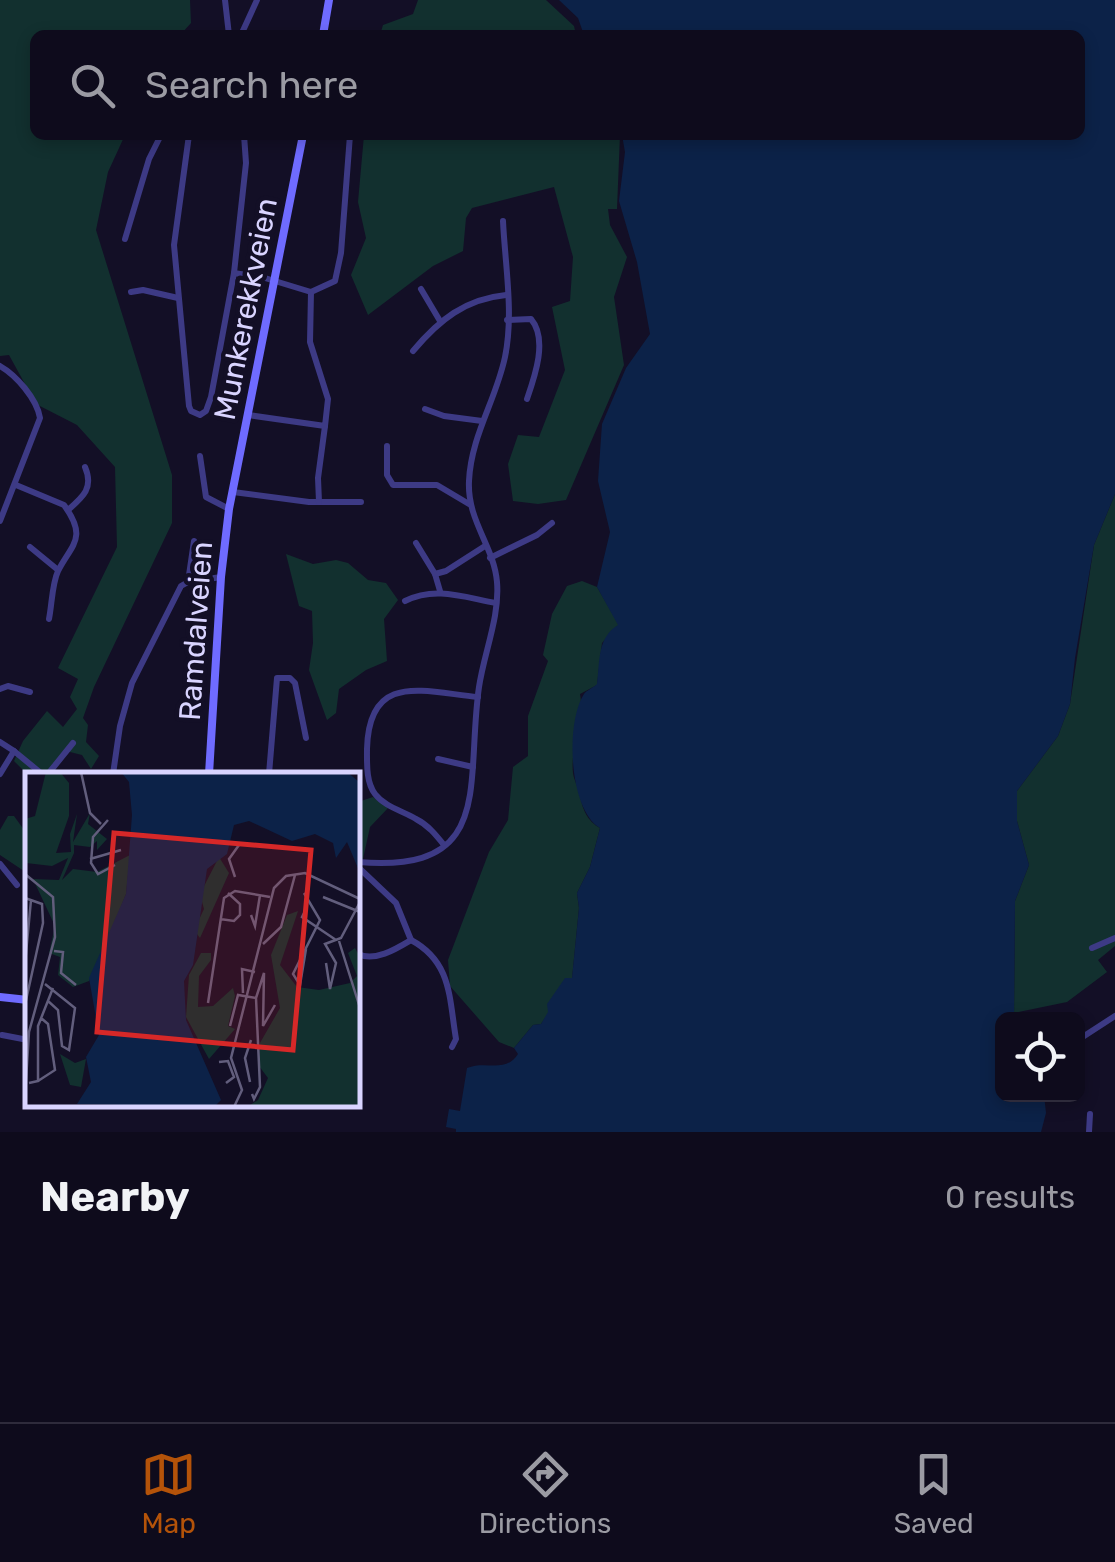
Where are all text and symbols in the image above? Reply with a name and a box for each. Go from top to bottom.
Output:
search box [30,30,1085,140]
icon: search [65,58,120,113]
text: Search here [145,62,358,108]
street label: Munkerekkveien [207,195,285,423]
street label: Ramdalveien [172,540,220,722]
inset map [25,772,360,1107]
map controls [995,1012,1085,1102]
button: locate [995,1012,1085,1102]
text: Nearby [40,1172,190,1222]
text: 0 results [945,1178,1075,1216]
tab: Map [141,1447,196,1540]
tab: Directions [479,1447,611,1540]
tab: Saved [894,1447,974,1540]

